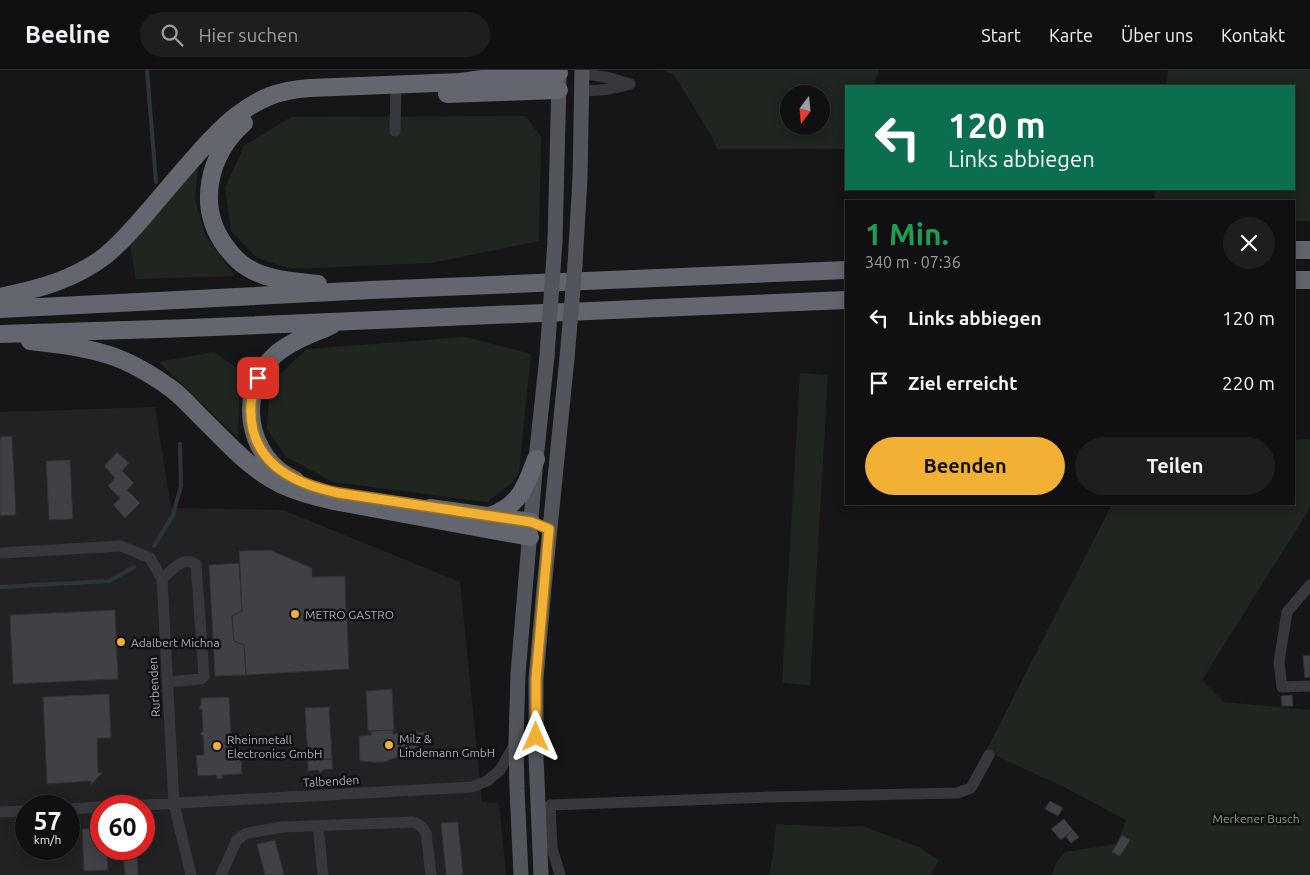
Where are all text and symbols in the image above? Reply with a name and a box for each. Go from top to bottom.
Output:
search box [140,12,490,57]
text: Beeline [25,21,110,48]
icon: search [158,21,186,49]
text: Hier suchen [198,24,298,46]
text: Start [981,25,1021,45]
text: Karte [1049,25,1093,45]
text: Über uns [1121,25,1193,45]
text: Kontakt [1221,25,1285,45]
north arrow [780,85,830,135]
map controls [780,85,830,135]
icon: left [865,105,930,170]
text: 120 m [948,105,1046,145]
text: Links abbiegen [948,146,1095,171]
text: 1 Min. [865,217,949,251]
button: close [1223,217,1275,269]
text: 340 m · 07:36 [865,253,961,271]
icon: left [865,304,893,332]
text: Links abbiegen [908,307,1042,329]
text: 120 m [1222,307,1275,329]
pin [237,357,279,399]
icon: arrive [244,364,272,392]
icon: arrive [865,369,893,397]
text: Ziel erreicht [908,372,1017,394]
text: 220 m [1222,372,1275,394]
button: Beenden [865,437,1065,495]
button: Teilen [1075,437,1275,495]
marker: METRO GASTRO [289,608,301,620]
place label: METRO GASTRO [305,608,394,621]
marker: Adalbert Michna [115,636,127,648]
place label: Adalbert Michna [131,636,220,649]
street label: Rurbenden [146,657,162,717]
position arrow [509,710,561,762]
place label: Milz & Lindemann GmbH [399,732,495,759]
place label: Rheinmetall Electronics GmbH [227,733,322,760]
marker: Milz & Lindemann GmbH [383,739,395,751]
marker: Rheinmetall Electronics GmbH [211,740,223,752]
street label: Talbenden [302,773,360,789]
speed limit sign: 60 [90,795,155,860]
text: 57 [33,807,62,835]
park label: Merkener Busch [1213,812,1299,825]
text: km/h [34,833,61,846]

